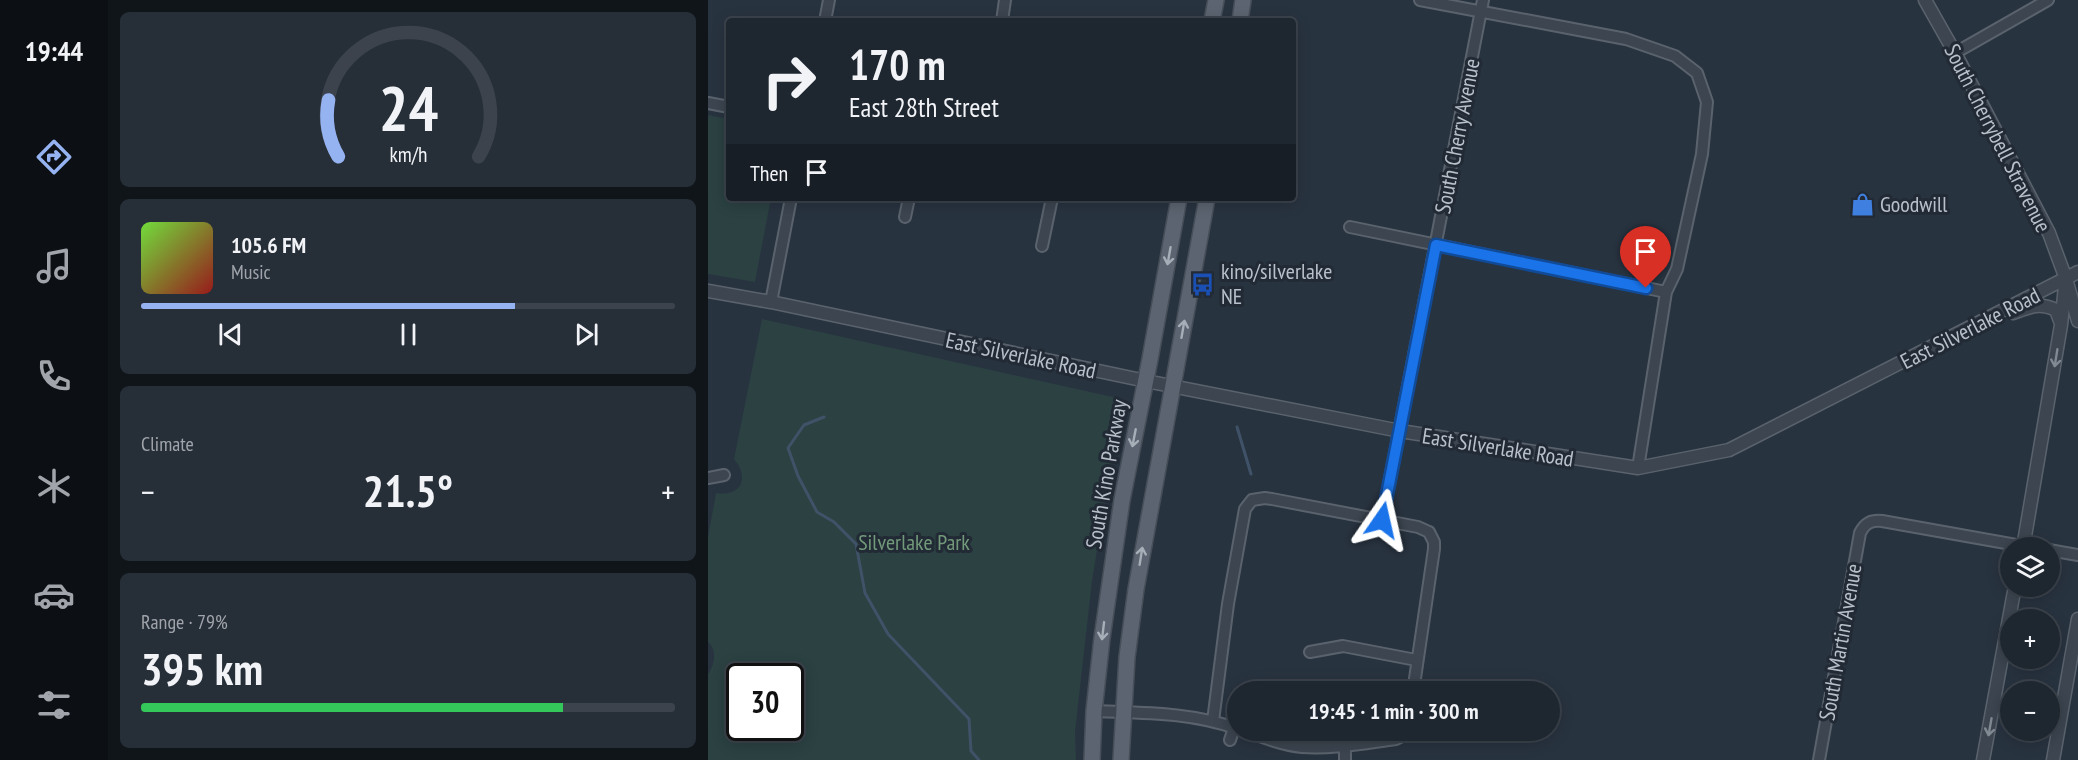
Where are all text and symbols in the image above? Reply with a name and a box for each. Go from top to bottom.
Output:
text: 19:44 [25,34,83,68]
text: 170 m [849,37,946,92]
street label: South Cherrybell Stravenue [1938,39,2058,237]
icon: right [750,42,828,120]
street label: South Cherry Avenue [1428,56,1486,216]
text: 24 [378,67,438,148]
text: East 28th Street [849,90,999,124]
icon: directions [33,136,75,178]
text: km/h [389,140,427,168]
icon: arrive [800,156,833,189]
text: Then [750,159,788,187]
place label: Goodwill [1880,190,1948,218]
shop icon: Goodwill [1849,191,1875,217]
pin [1620,226,1671,288]
text: 105.6 FM [231,231,306,259]
icon: arrive [1629,235,1662,268]
icon: music [33,245,75,287]
one-way arrow [1163,245,1174,265]
place label: kino/silverlake NE [1221,257,1332,310]
text: Music [231,259,271,285]
bus stop icon: kino/silverlake NE [1190,271,1216,297]
street label: East Silverlake Road [1896,281,2044,375]
icon: previous [214,318,247,351]
icon: pause [392,318,425,351]
icon: next [570,318,603,351]
one-way arrow [1178,320,1189,339]
street label: East Silverlake Road [943,325,1099,385]
one-way arrow [2050,347,2061,367]
icon: phone [33,355,75,397]
street label: South Kino Parkway [1079,396,1133,551]
street label: East Silverlake Road [1420,421,1576,473]
one-way arrow [1128,428,1139,448]
text: Climate [141,431,194,457]
text: 21.5° [363,461,453,519]
icon: climate [33,465,75,507]
text: − [141,470,155,513]
text: + [661,470,675,513]
position arrow [1350,488,1414,552]
park label: Silverlake Park [858,528,970,556]
map controls [2000,537,2060,741]
button: layers [2000,537,2060,597]
one-way arrow [1136,546,1147,566]
street label: South Martin Avenue [1812,562,1868,722]
icon: car [33,574,75,616]
text: Range · 79% [141,609,228,635]
button: + [2000,609,2060,669]
one-way arrow [1097,621,1108,640]
text: 395 km [141,639,263,697]
speed limit sign: 30 [726,663,804,741]
button: − [2000,681,2060,741]
icon: filters [33,684,75,726]
text: 19:45 · 1 min · 300 m [1308,697,1479,725]
one-way arrow [1984,716,1995,736]

